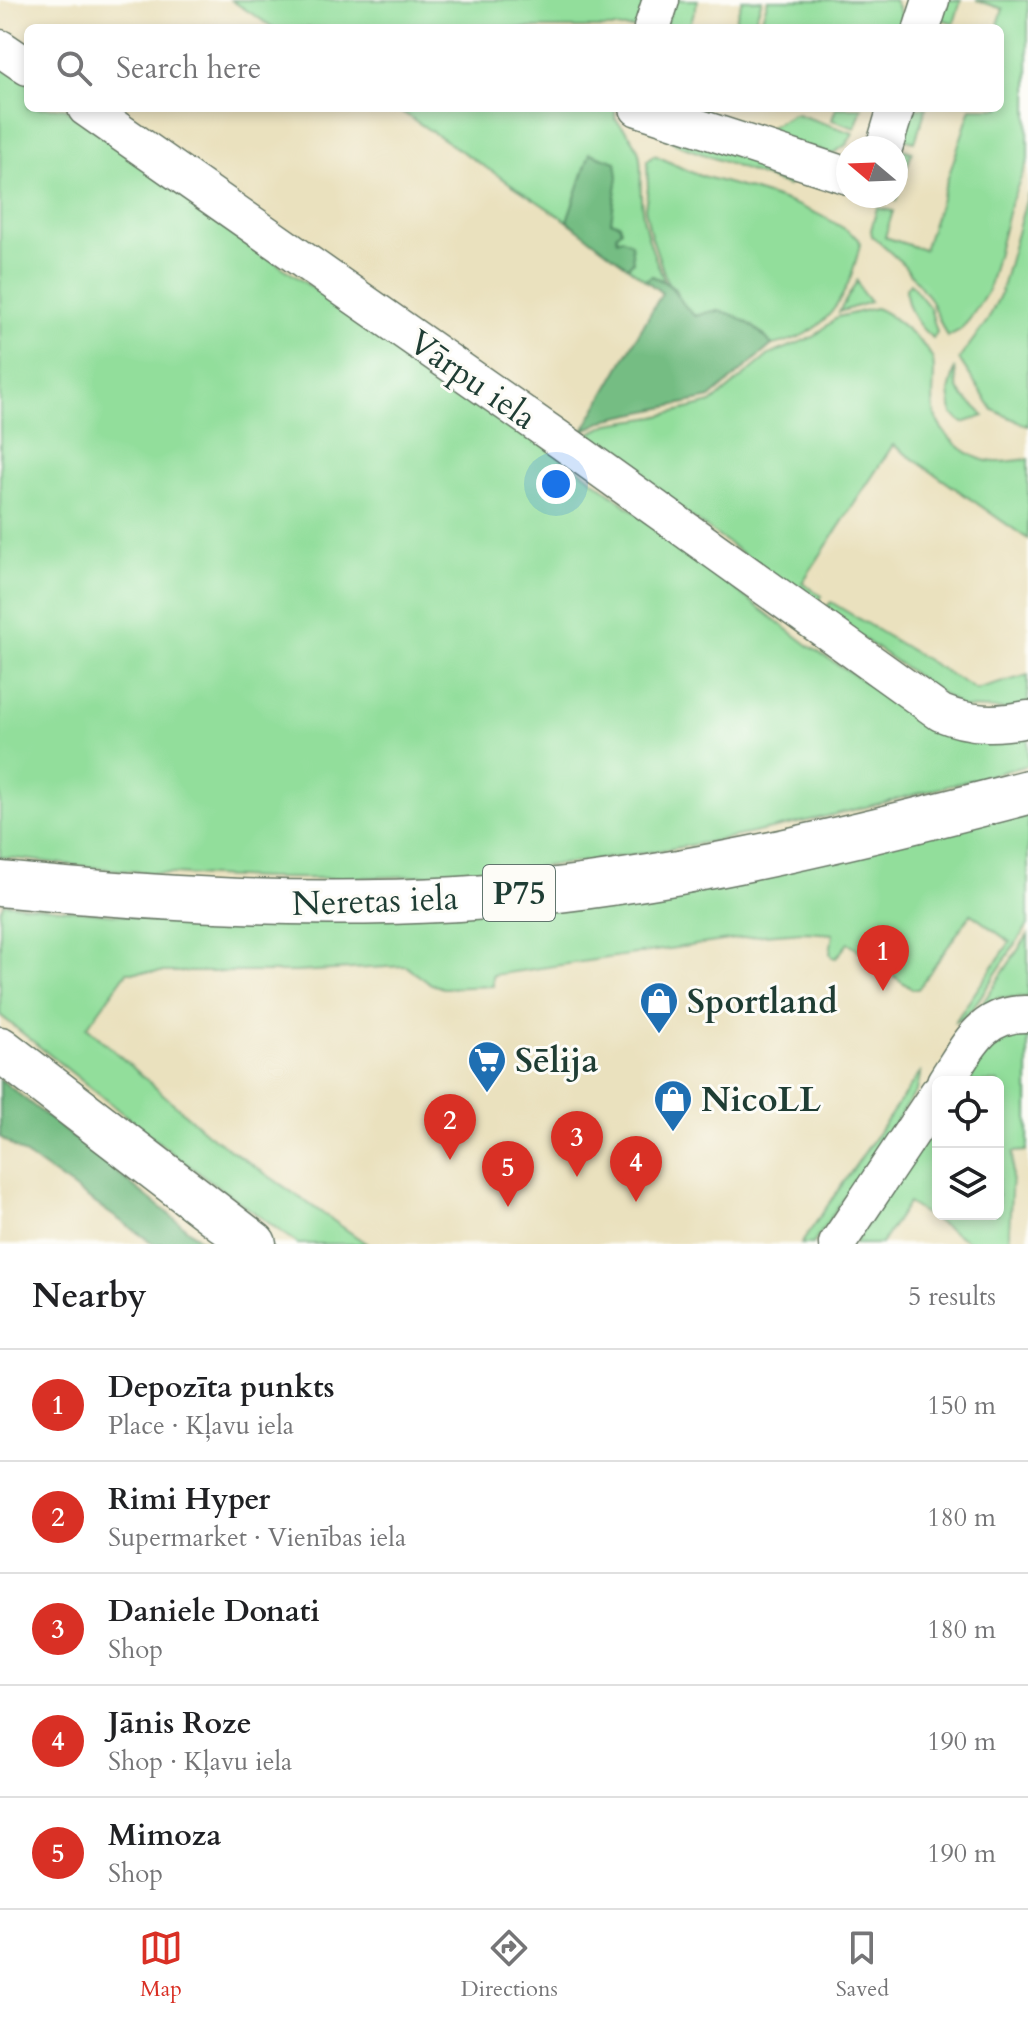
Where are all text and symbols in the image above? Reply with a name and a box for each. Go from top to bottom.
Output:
search box [24,24,1004,112]
icon: search [52,46,96,90]
text: Search here [116,48,261,89]
north arrow [836,136,908,208]
street label: Vārpu iela [399,319,546,441]
your location [536,464,576,504]
road number: P75 [483,865,555,921]
street label: Neretas iela [291,875,459,927]
pin: 1 [857,925,909,991]
place label: Sportland [687,979,838,1025]
shop icon: Sportland [638,980,680,1035]
place label: Sēlija [515,1038,598,1084]
supermarket icon: Sēlija [466,1039,508,1094]
map controls [932,1076,1004,1220]
button: locate [932,1076,1004,1148]
place label: NicoLL [701,1077,821,1123]
shop icon: NicoLL [652,1078,694,1133]
pin: 2 [424,1094,476,1160]
pin: 3 [551,1111,603,1177]
pin: 4 [610,1136,662,1202]
pin: 5 [482,1141,534,1207]
button: layers [932,1148,1004,1220]
text: Nearby [32,1273,147,1319]
text: 5 results [908,1279,996,1314]
text: Depozīta punkts [108,1367,335,1408]
text: 1 [51,1388,65,1423]
text: 150 m [927,1388,996,1423]
text: Place · Kļavu iela [108,1408,294,1443]
text: Rimi Hyper [108,1479,270,1520]
text: 2 [51,1500,65,1535]
text: 180 m [927,1500,996,1535]
text: Supermarket · Vienības iela [108,1520,406,1555]
text: Daniele Donati [108,1591,320,1632]
text: 3 [51,1612,65,1647]
text: 180 m [927,1612,996,1647]
text: Shop [108,1632,163,1667]
text: Jānis Roze [108,1703,252,1744]
text: 4 [51,1724,65,1759]
text: 190 m [927,1724,996,1759]
text: Shop · Kļavu iela [108,1744,292,1779]
text: Mimoza [108,1815,221,1856]
text: 5 [51,1836,65,1871]
text: 190 m [927,1836,996,1871]
text: Shop [108,1856,163,1891]
tab: Map [139,1926,183,2004]
tab: Directions [461,1926,558,2004]
tab: Saved [836,1926,889,2004]

